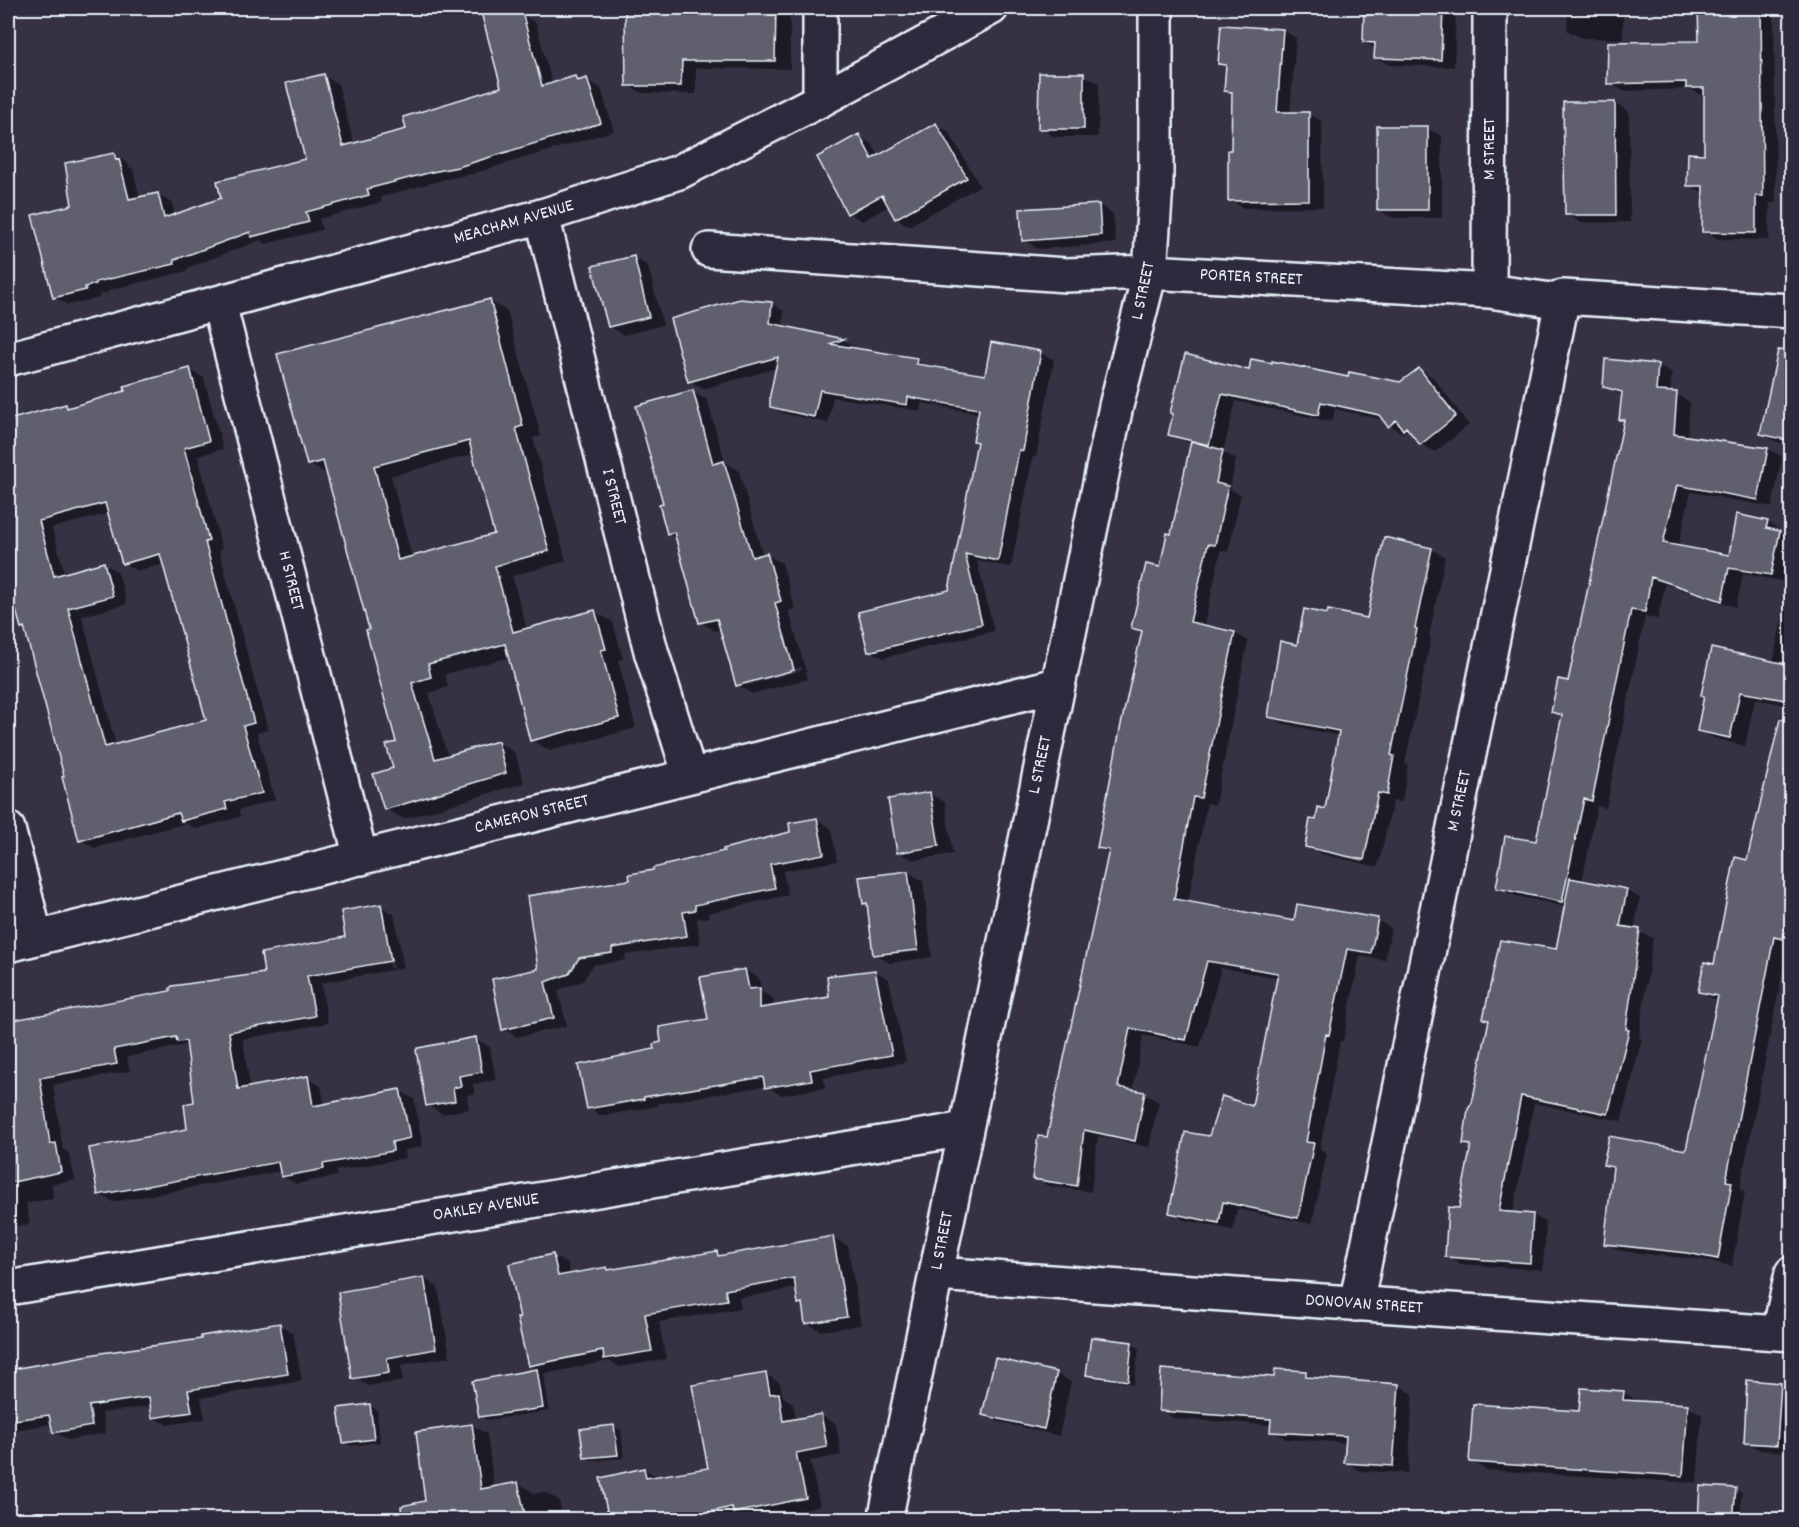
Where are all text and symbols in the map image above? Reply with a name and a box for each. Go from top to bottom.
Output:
street label: M STREET [1478,118,1503,180]
street label: MEACHAM AVENUE [451,194,577,252]
street label: L STREET [1126,260,1162,322]
street label: PORTER STREET [1199,263,1303,293]
street label: I STREET [594,466,632,528]
street label: H STREET [271,548,309,614]
street label: L STREET [1023,734,1059,796]
street label: M STREET [1441,768,1479,834]
street label: CAMERON STREET [472,789,592,841]
street label: OAKLEY AVENUE [431,1187,541,1229]
street label: L STREET [925,1210,961,1272]
street label: DONOVAN STREET [1304,1288,1424,1322]

